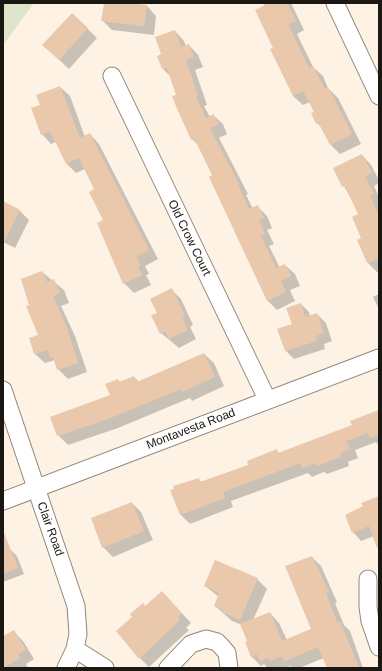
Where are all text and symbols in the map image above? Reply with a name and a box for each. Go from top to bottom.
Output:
street label: Old Crow Court [164,198,214,278]
street label: Montavesta Road [145,405,237,453]
street label: Clair Road [34,500,66,558]

